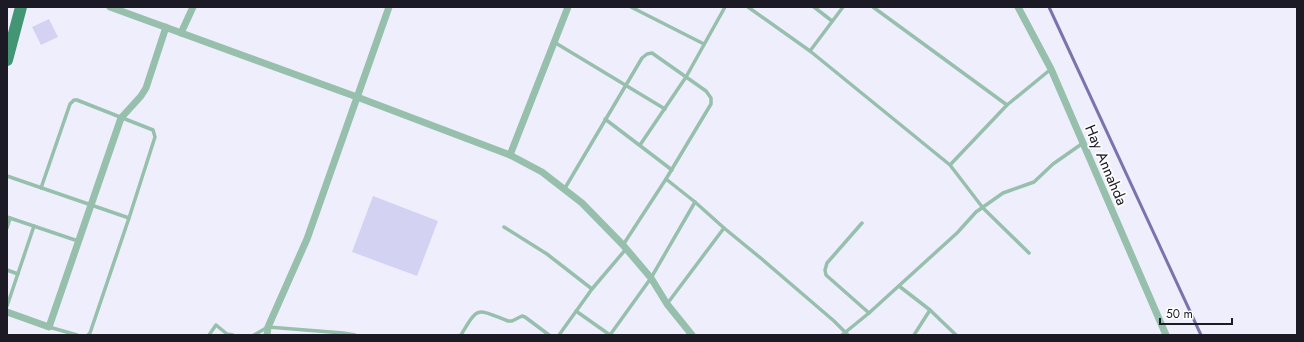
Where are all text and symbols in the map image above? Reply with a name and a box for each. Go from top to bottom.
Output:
street label: Hay Annahda [1079,121,1133,209]
scale bar [1160,300,1232,326]
text: 50 m [1166,305,1193,323]

